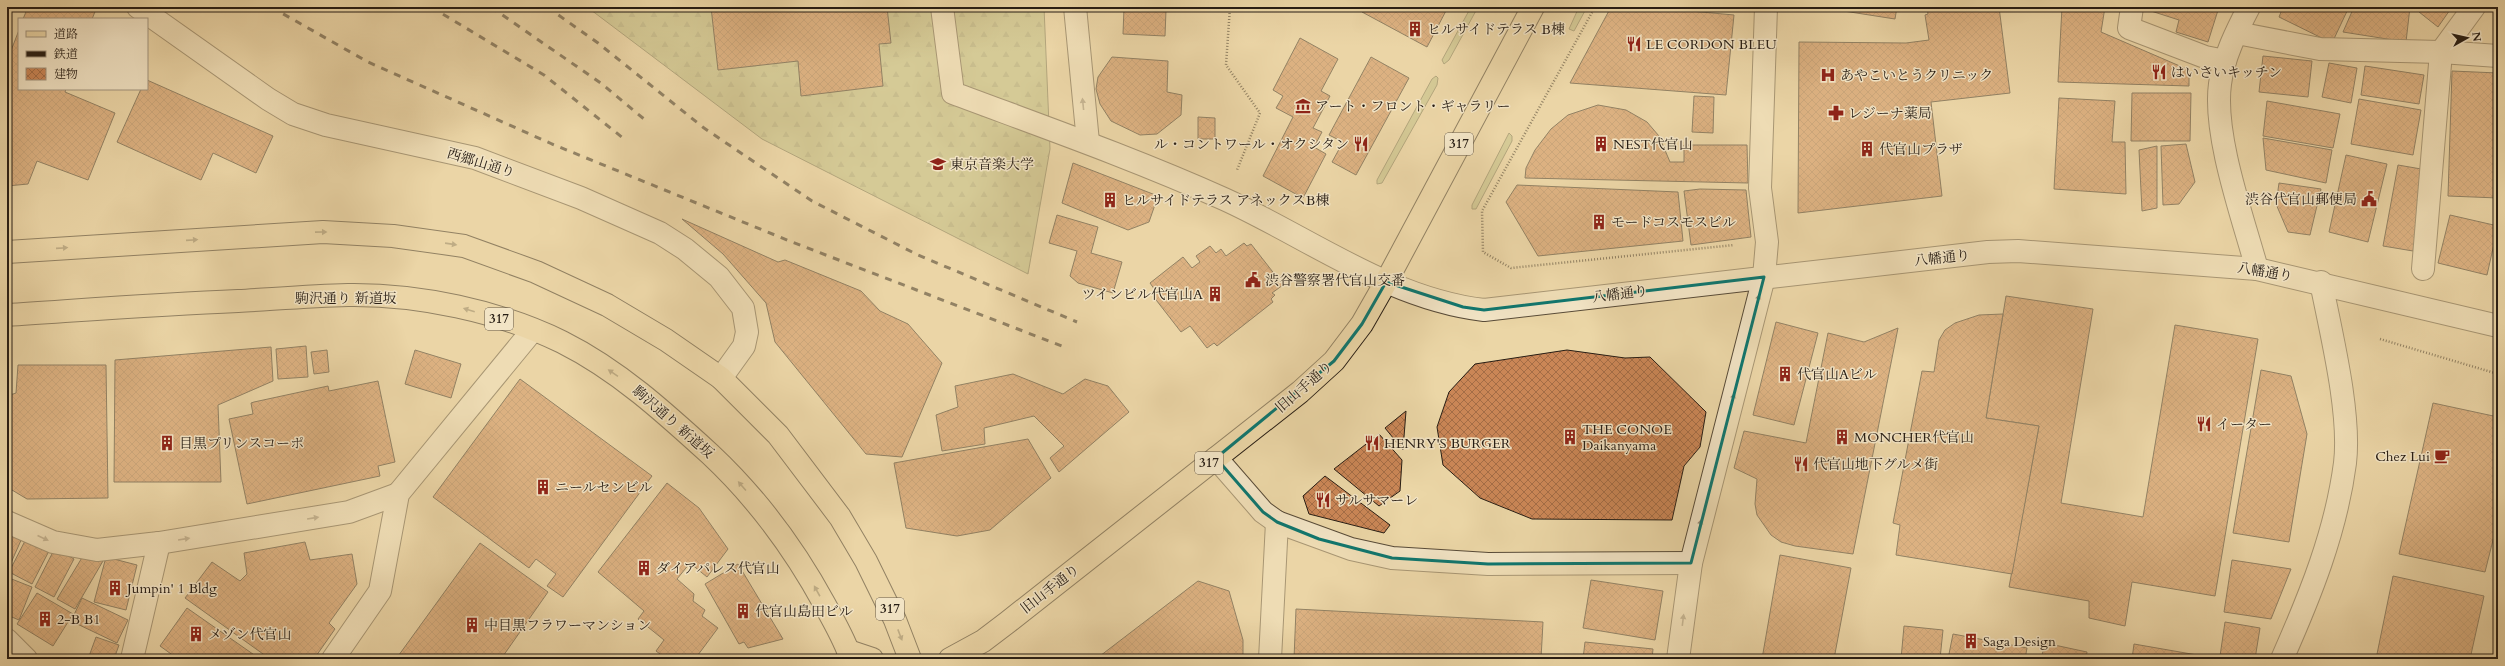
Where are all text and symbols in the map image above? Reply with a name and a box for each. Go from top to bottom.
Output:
legend [18,18,148,90]
north arrow [2447,18,2487,58]
building icon: ヒルサイドテラス B棟 [1406,20,1424,38]
place label: ヒルサイドテラス B棟 [1427,20,1565,39]
text: 道路 [54,26,78,42]
text: N [2468,31,2485,43]
restaurant icon: LE CORDON BLEU [1625,35,1643,53]
place label: LE CORDON BLEU [1646,35,1777,54]
text: 鉄道 [53,46,78,62]
restaurant icon: はいさいキッチン [2150,63,2168,81]
place label: はいさいキッチン [2171,63,2282,82]
text: 建物 [54,66,78,82]
hospital icon: あやこいとうクリニック [1819,66,1837,84]
place label: あやこいとうクリニック [1840,66,1993,85]
museum icon: アート・フロント・ギャラリー [1294,97,1312,115]
place label: アート・フロント・ギャラリー [1315,97,1511,116]
one-way arrow [1080,98,1086,110]
pharmacy icon: レジーナ薬局 [1827,104,1845,122]
place label: レジーナ薬局 [1848,104,1932,123]
road number: 317 [1445,133,1473,155]
place label: ル・コントワール・オクシタン [1154,135,1349,154]
restaurant icon: ル・コントワール・オクシタン [1352,135,1370,153]
building icon: NEST代官山 [1592,135,1610,153]
place label: NEST代官山 [1613,135,1693,154]
building icon: 代官山プラザ [1858,140,1876,158]
place label: 代官山プラザ [1879,140,1963,159]
street label: 西郷山通り [445,144,517,182]
school or university icon: 東京音楽大学 [929,155,947,173]
place label: 東京音楽大学 [950,155,1034,174]
place label: 渋谷代官山郵便局 [2245,190,2357,209]
public building icon: 渋谷代官山郵便局 [2360,190,2378,208]
building icon: ヒルサイドテラス アネックスB棟 [1101,191,1119,209]
place label: ヒルサイドテラス アネックスB棟 [1122,191,1329,210]
building icon: モードコスモスビル [1590,213,1608,231]
place label: モードコスモスビル [1611,213,1736,232]
one-way arrow [315,229,328,235]
one-way arrow [186,237,198,244]
one-way arrow [445,241,457,247]
one-way arrow [56,245,68,252]
street label: 八幡通り [1913,246,1971,270]
street label: 八幡通り [2236,258,2294,286]
public building icon: 渋谷警察署代官山交番 [1244,271,1262,289]
place label: 渋谷警察署代官山交番 [1265,271,1405,290]
street label: 八幡通り [1591,281,1649,307]
place label: ツインビル代官山A [1082,285,1203,304]
building icon: ツインビル代官山A [1206,285,1224,303]
street label: 駒沢通り 新道坂 [295,289,397,308]
one-way arrow [1755,294,1761,306]
one-way arrow [463,307,475,313]
road number: 317 [485,308,513,330]
street label: 旧山手通り [1271,357,1337,417]
building icon: 代官山Aビル [1776,365,1794,383]
place label: 代官山Aビル [1797,365,1877,384]
one-way arrow [608,369,618,377]
street label: 駒沢通り 新道坂 [628,381,718,463]
one-way arrow [1730,393,1736,406]
restaurant icon: イーター [2195,415,2213,433]
place label: イーター [2216,415,2272,434]
place label: THE CONOE Daikanyama [1582,420,1672,455]
building icon: THE CONOE Daikanyama [1561,428,1579,446]
building icon: MONCHER代官山 [1833,428,1851,446]
place label: MONCHER代官山 [1854,428,1974,447]
building icon: 目黒プリンスコーポ [158,434,176,452]
place label: 目黒プリンスコーポ [179,434,304,453]
restaurant icon: HENRY'S BURGER [1363,434,1381,452]
place label: HENRY'S BURGER [1384,434,1511,453]
place label: Chez Lui [2375,447,2430,466]
cafe icon: Chez Lui [2433,447,2451,465]
road number: 317 [1195,452,1223,474]
restaurant icon: 代官山地下グルメ街 [1792,455,1810,473]
place label: 代官山地下グルメ街 [1813,455,1938,474]
building icon: ニールセンビル [534,478,552,496]
place label: ニールセンビル [555,478,653,497]
one-way arrow [738,480,747,491]
restaurant icon: サルサマーレ [1314,491,1332,509]
place label: サルサマーレ [1335,491,1418,510]
one-way arrow [307,515,319,521]
one-way arrow [1698,519,1704,532]
one-way arrow [37,535,48,541]
one-way arrow [178,536,190,542]
building icon: ダイアパレス代官山 [635,559,653,577]
place label: ダイアパレス代官山 [656,559,780,578]
street label: 旧山手通り [1017,560,1083,618]
building icon: Jumpin' 1 Bldg [106,579,124,597]
place label: Jumpin' 1 Bldg [125,579,217,598]
one-way arrow [814,586,821,597]
road number: 317 [876,598,904,620]
building icon: 代官山島田ビル [734,602,752,620]
place label: 代官山島田ビル [755,602,853,621]
building icon: 2-B B1 [36,610,54,628]
place label: 2-B B1 [57,610,100,629]
one-way arrow [1680,614,1686,626]
building icon: 中目黒フラワーマンション [463,616,481,634]
place label: 中目黒フラワーマンション [484,616,651,635]
building icon: メゾン代官山 [187,625,205,643]
place label: メゾン代官山 [208,625,292,644]
one-way arrow [898,629,904,641]
building icon: Saga Design [1962,632,1980,650]
place label: Saga Design [1983,632,2056,651]

